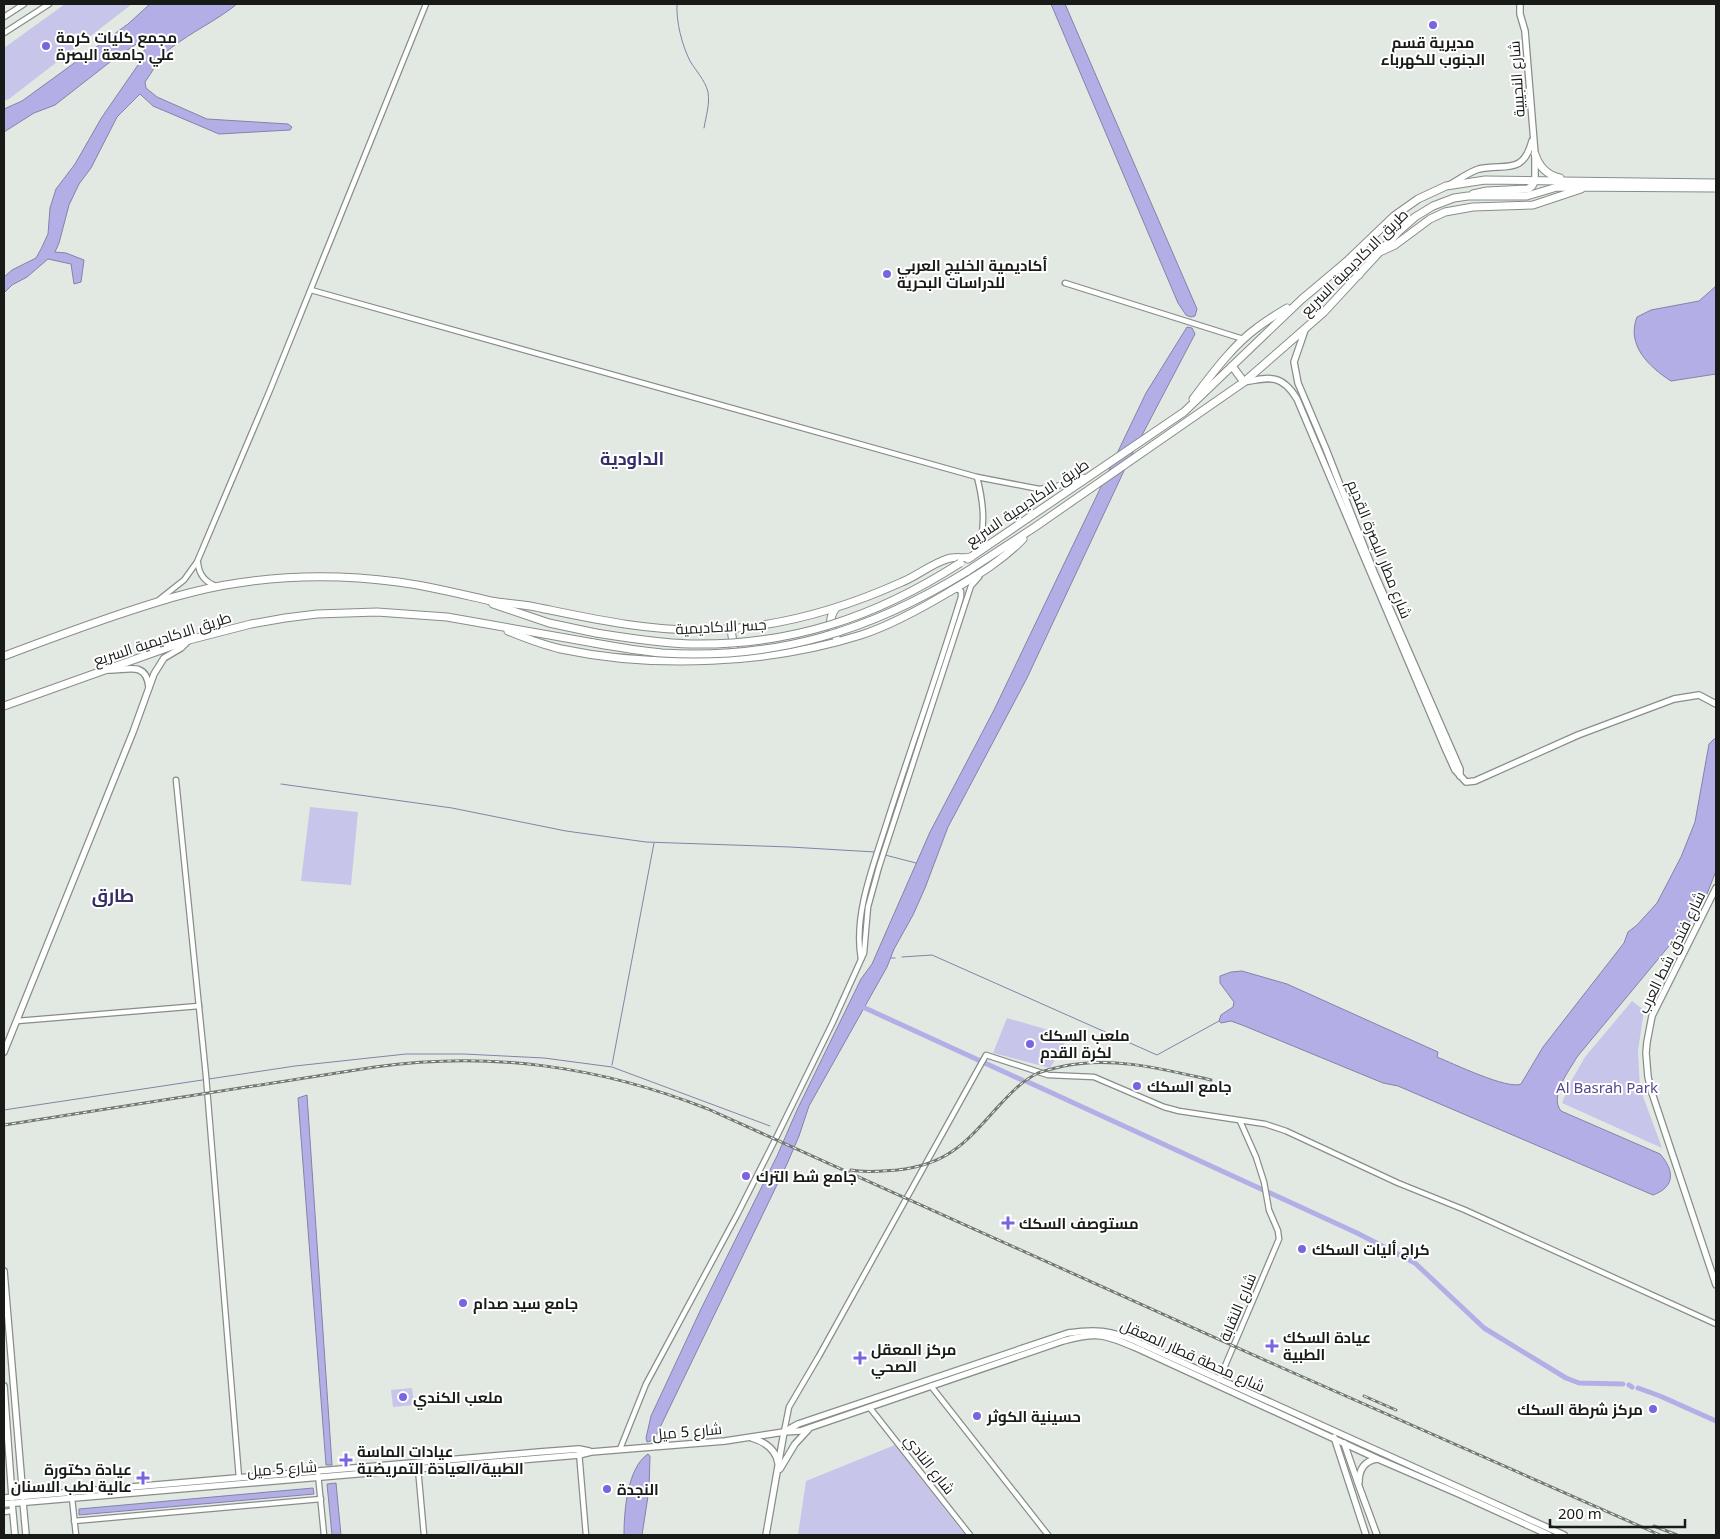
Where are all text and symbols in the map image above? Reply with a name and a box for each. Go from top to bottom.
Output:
marker: مديرية قسم الجنوب للكهرباء [1427,19,1439,31]
place label: مجمع كليات كرمة علي جامعة البصرة [56,27,177,67]
place label: مديرية قسم الجنوب للكهرباء [1381,32,1485,69]
marker: مجمع كليات كرمة علي جامعة البصرة [40,40,52,52]
street label: شارع النجيبية [1503,40,1531,118]
street label: طريق الاكاديمية السريع [1296,204,1413,321]
place label: أكاديمية الخليج العربي للدراسات البحرية [897,255,1047,292]
marker: أكاديمية الخليج العربي للدراسات البحرية [881,268,893,280]
district label: الداودية [600,446,664,470]
street label: طريق الاكاديمية السريع [962,453,1093,552]
street label: شارع مطار البصرة القديم [1341,477,1417,622]
street label: طريق الاكاديمية السريع [90,606,234,672]
street label: جسر الاكاديمية [675,614,767,638]
district label: طارق [92,883,134,907]
street label: شارع فندق شط العرب [1633,888,1711,1017]
place label: ملعب السكك لكرة القدم [1040,1025,1130,1063]
marker: ملعب السكك لكرة القدم [1024,1038,1036,1050]
place label: جامع السكك [1147,1076,1232,1097]
park label: Al Basrah Park [1556,1077,1658,1097]
marker: جامع السكك [1131,1080,1143,1092]
place label: جامع شط الترك [756,1166,857,1187]
marker: جامع شط الترك [740,1170,752,1182]
place label: مستوصف السكك [1019,1213,1139,1233]
marker: مستوصف السكك [1001,1216,1015,1230]
place label: كراج أليات السكك [1312,1239,1430,1260]
marker: كراج أليات السكك [1296,1243,1308,1255]
street label: شارع النقابة [1214,1270,1262,1345]
place label: جامع سيد صدام [473,1293,578,1314]
marker: جامع سيد صدام [457,1297,469,1309]
street label: شارع محطة قطار المعقل [1117,1314,1268,1398]
place label: عيادة السكك الطبية [1283,1327,1371,1364]
place label: مركز المعقل الصحي [871,1339,957,1379]
marker: عيادة السكك الطبية [1265,1339,1279,1353]
marker: مركز المعقل الصحي [853,1351,867,1365]
place label: ملعب الكندي [413,1387,503,1410]
marker: ملعب الكندي [397,1391,409,1403]
place label: مركز شرطة السكك [1517,1399,1643,1419]
marker: مركز شرطة السكك [1647,1403,1659,1415]
place label: حسينية الكوثر [986,1406,1081,1426]
marker: حسينية الكوثر [971,1410,983,1422]
street label: شارع 5 ميل [651,1418,723,1446]
street label: شارع النادي [898,1430,960,1500]
place label: عيادات الماسة الطبية/العيادة التمريضية [357,1441,524,1478]
marker: عيادات الماسة الطبية/العيادة التمريضية [339,1453,353,1467]
street label: شارع 5 ميل [246,1456,318,1482]
place label: عيادة دكتورة عالية لطب الاسنان [11,1459,132,1496]
marker: عيادة دكتورة عالية لطب الاسنان [136,1471,150,1485]
place label: النجدة [617,1479,659,1499]
marker: النجدة [601,1483,613,1495]
scale bar [1550,1496,1685,1528]
text: 200 m [1558,1503,1602,1523]

